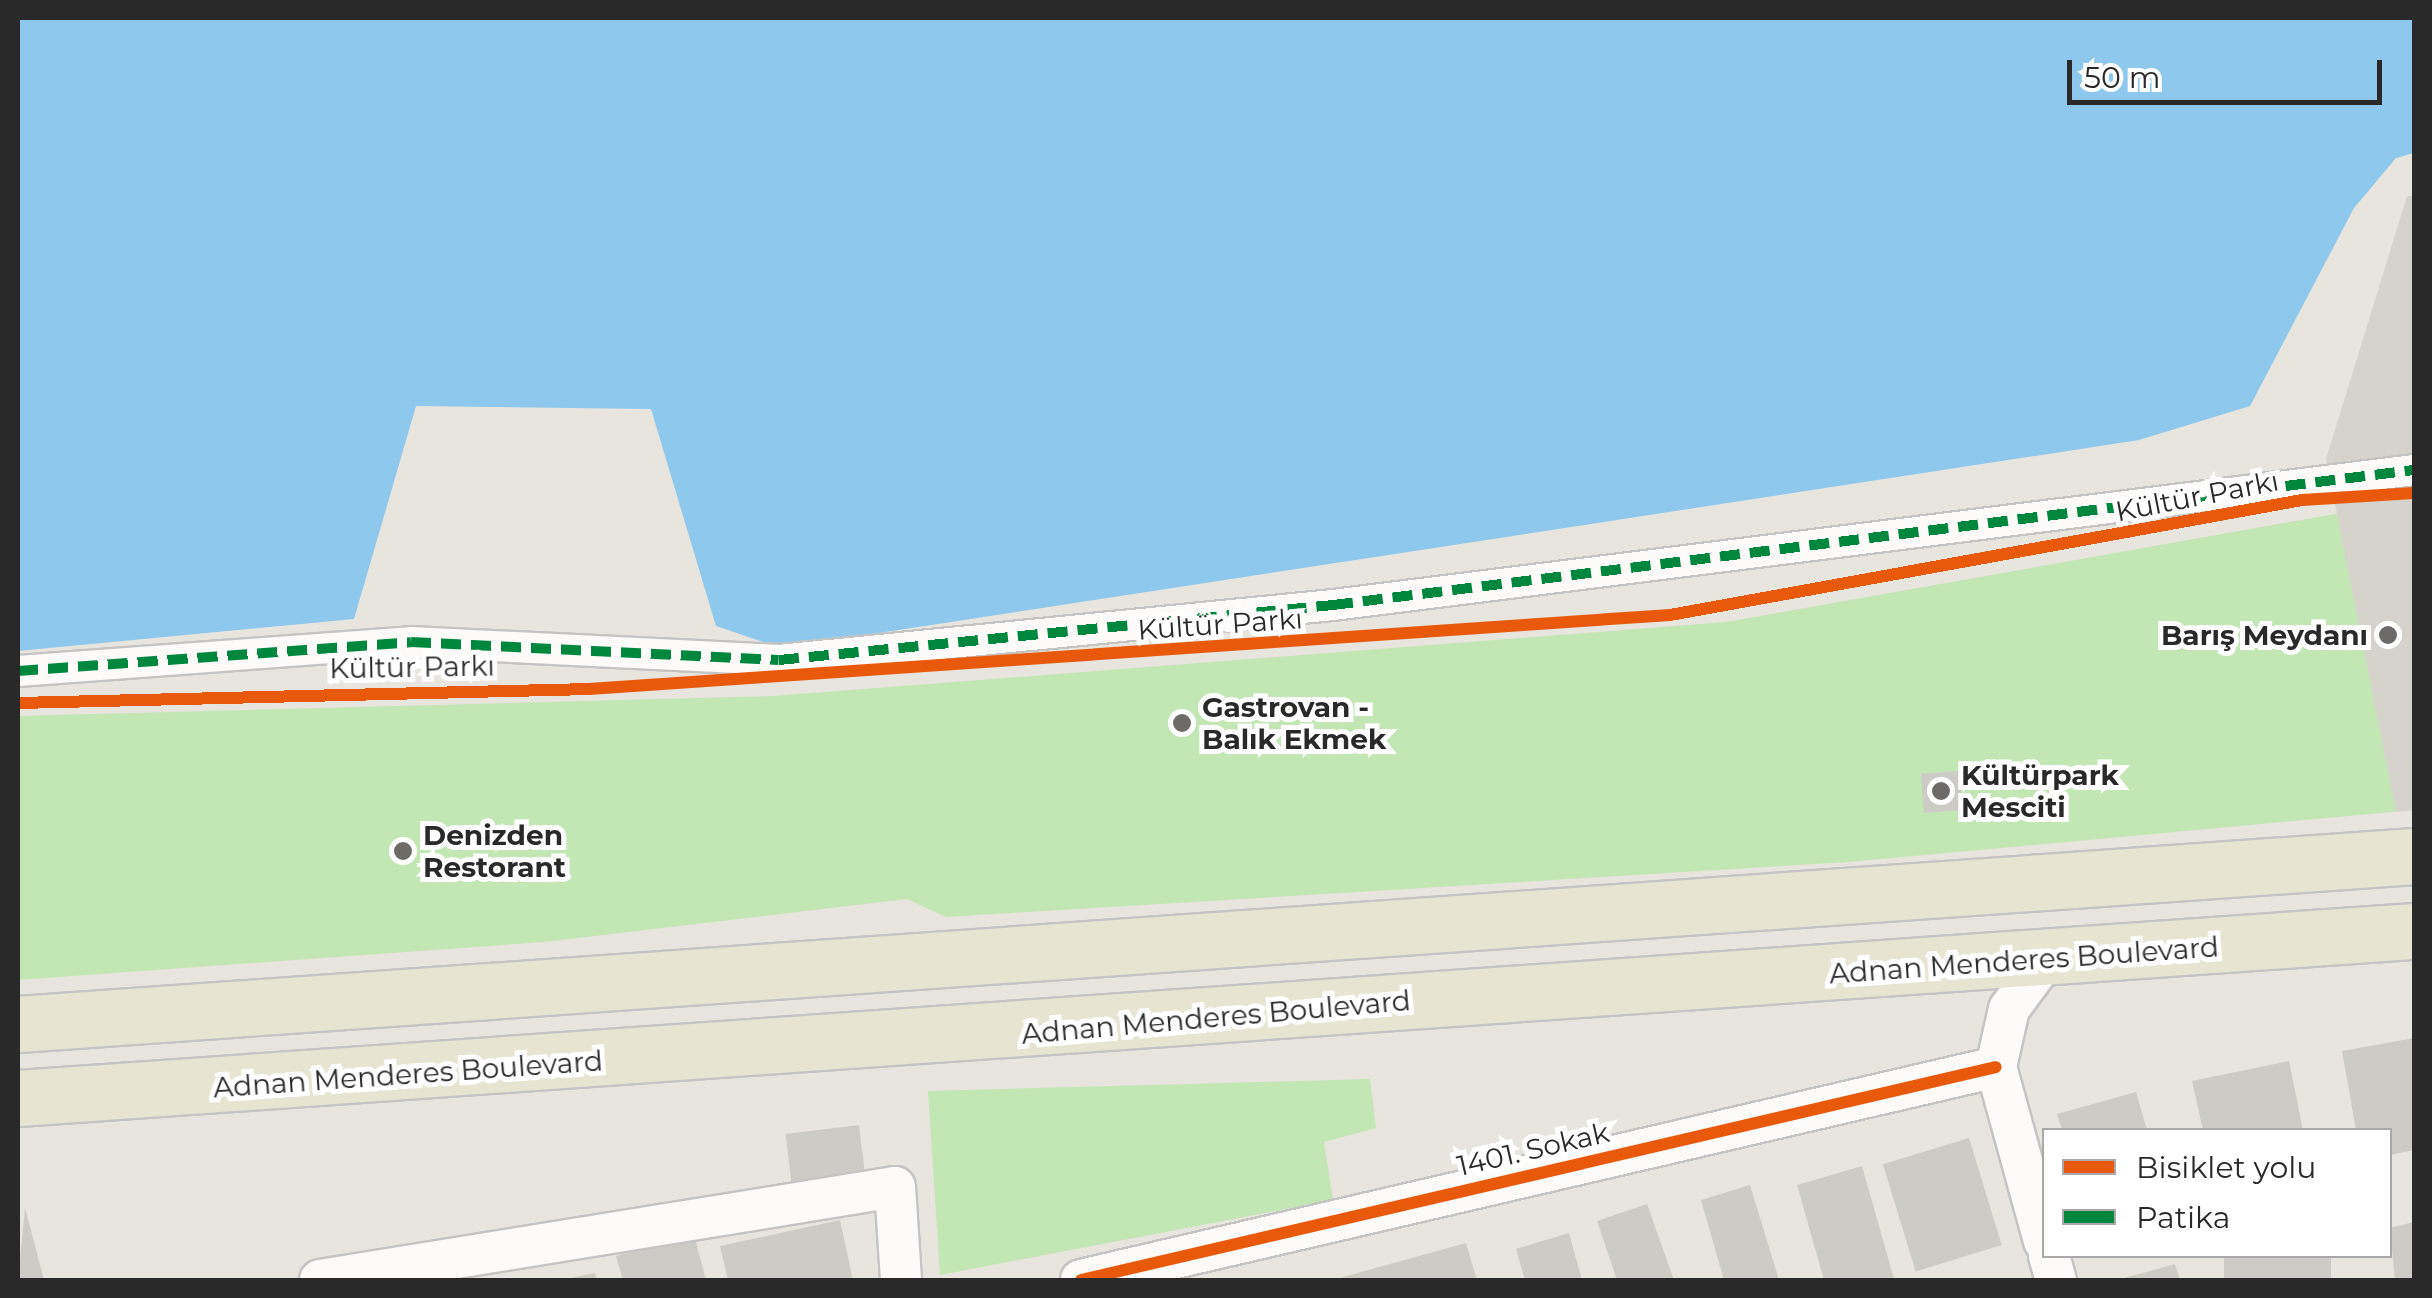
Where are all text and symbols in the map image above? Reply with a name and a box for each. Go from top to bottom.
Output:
scale bar [2072,40,2387,102]
text: 50 m [2084,59,2161,96]
street label: Kültür Parkı [2113,464,2281,528]
street label: Kültür Parkı [1136,601,1304,647]
place label: Barış Meydanı [2161,618,2368,652]
marker: Barış Meydanı [2377,624,2399,646]
street label: Kültür Parkı [329,649,495,685]
place label: Gastrovan - Balık Ekmek [1202,690,1386,756]
marker: Gastrovan - Balık Ekmek [1171,712,1193,734]
place label: Kültürpark Mesciti [1961,758,2119,824]
marker: Kültürpark Mesciti [1930,780,1952,802]
place label: Denizden Restorant [423,818,566,884]
marker: Denizden Restorant [392,840,414,862]
street label: Adnan Menderes Boulevard [1828,930,2220,990]
street label: Adnan Menderes Boulevard [1020,983,1412,1051]
street label: Adnan Menderes Boulevard [212,1044,604,1104]
street label: 1401. Sokak [1454,1115,1612,1183]
legend [2042,1128,2392,1258]
text: Bisiklet yolu [2136,1149,2316,1186]
text: Patika [2136,1199,2230,1236]

